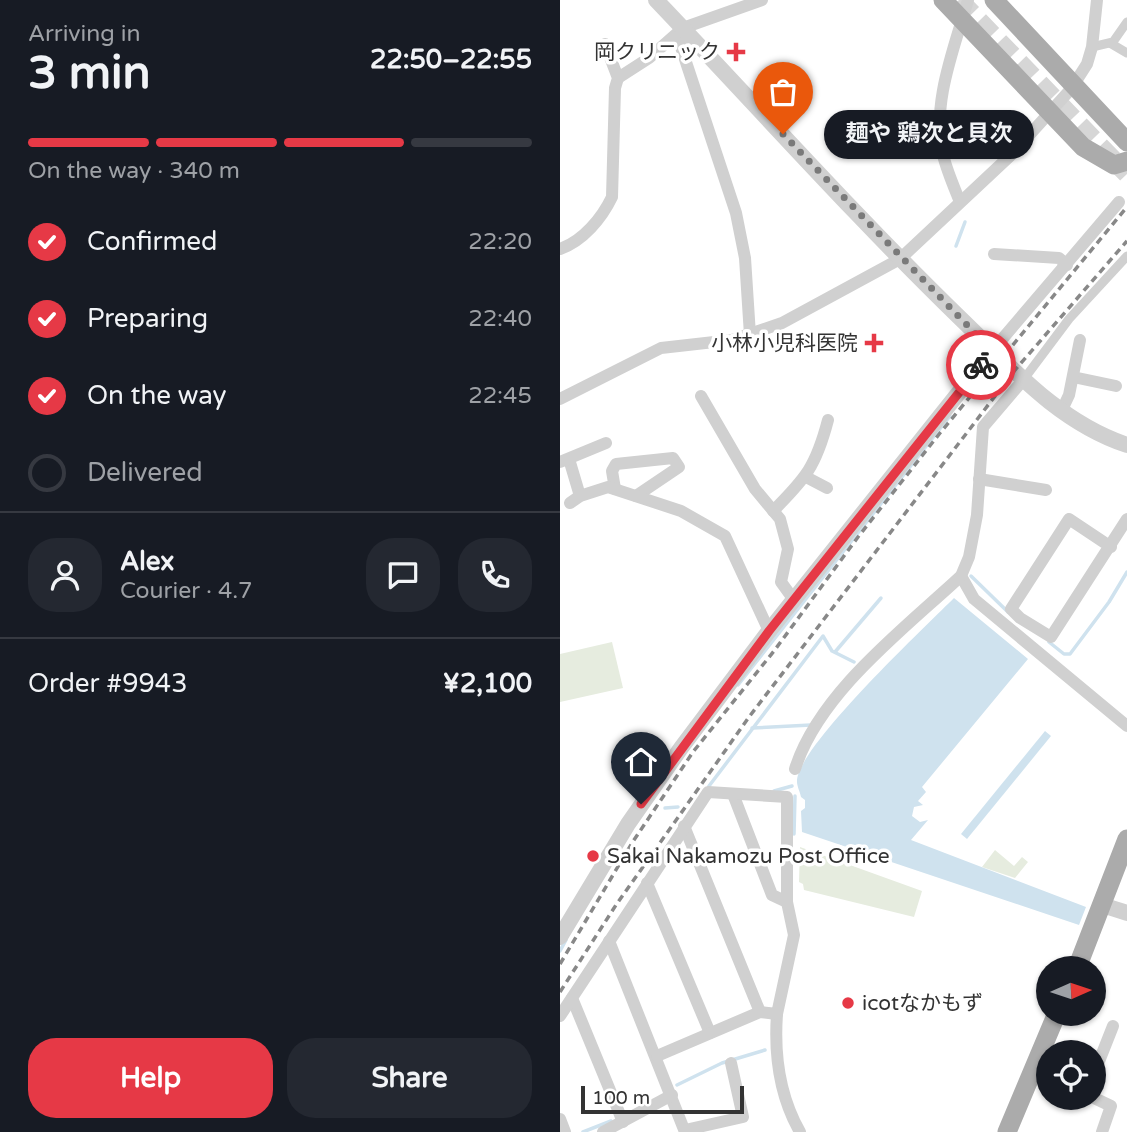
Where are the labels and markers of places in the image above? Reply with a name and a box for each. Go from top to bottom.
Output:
place label: 岡クリニック [594,40,720,65]
marker: 岡クリニック [726,42,746,62]
pin [753,62,813,134]
callout: 麺や 鶏次と貝次 [825,110,1035,158]
place label: 小林小児科医院 [711,331,858,356]
marker: 小林小児科医院 [864,333,884,353]
pin [611,732,671,804]
place label: Sakai Nakamozu Post Office [607,844,890,869]
marker: Sakai Nakamozu Post Office [585,848,601,864]
place label: icotなかもず [862,991,983,1016]
marker: icotなかもず [840,995,856,1011]

